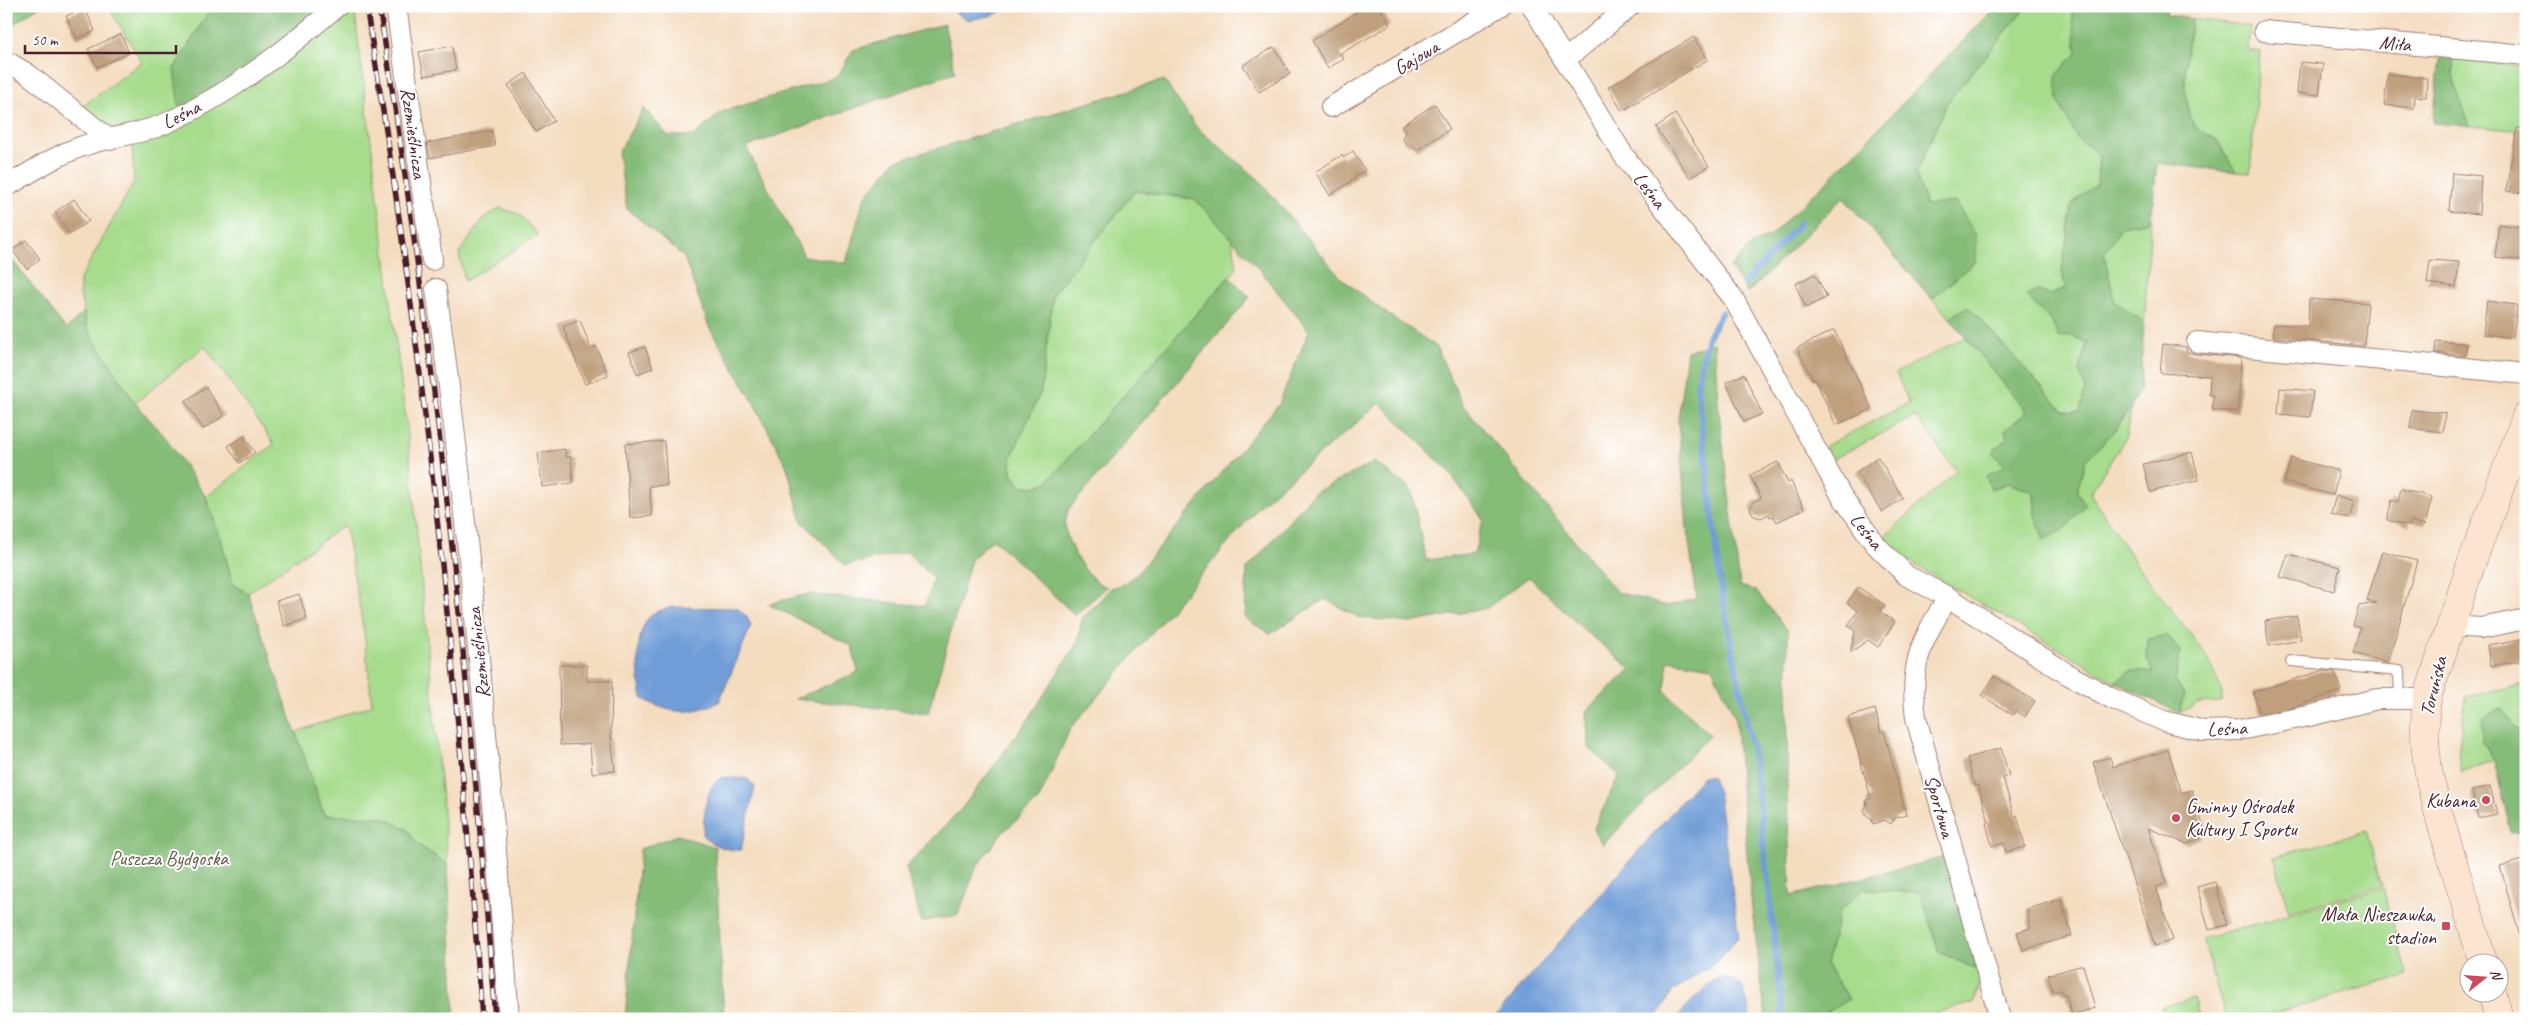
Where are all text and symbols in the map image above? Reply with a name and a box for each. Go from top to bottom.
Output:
scale bar [25,22,176,54]
street label: Miła [2378,30,2413,57]
text: 50 m [32,31,59,50]
street label: Gajowa [1389,33,1445,81]
street label: Rzemieślnicza [395,86,433,182]
street label: Leśna [158,94,206,135]
street label: Leśna [1628,167,1672,215]
street label: Leśna [1845,508,1889,556]
street label: Rzemieślnicza [461,604,496,700]
street label: Toruńska [2414,652,2453,719]
street label: Leśna [2207,715,2249,742]
street label: Sportowa [1919,772,1961,842]
place label: Kubana [2426,788,2478,813]
place label: Gminny Ośrodek Kultury I Sportu [2186,794,2299,842]
marker: Kubana [2480,794,2492,806]
marker: Gminny Ośrodek Kultury I Sportu [2170,812,2182,824]
park label: Puszcza Bydgoska [110,846,229,871]
place label: Mała Nieszawka, stadion [2321,902,2437,950]
marker: Mała Nieszawka, stadion [2440,920,2452,932]
north arrow [2460,952,2510,1002]
text: N [2487,968,2506,983]

